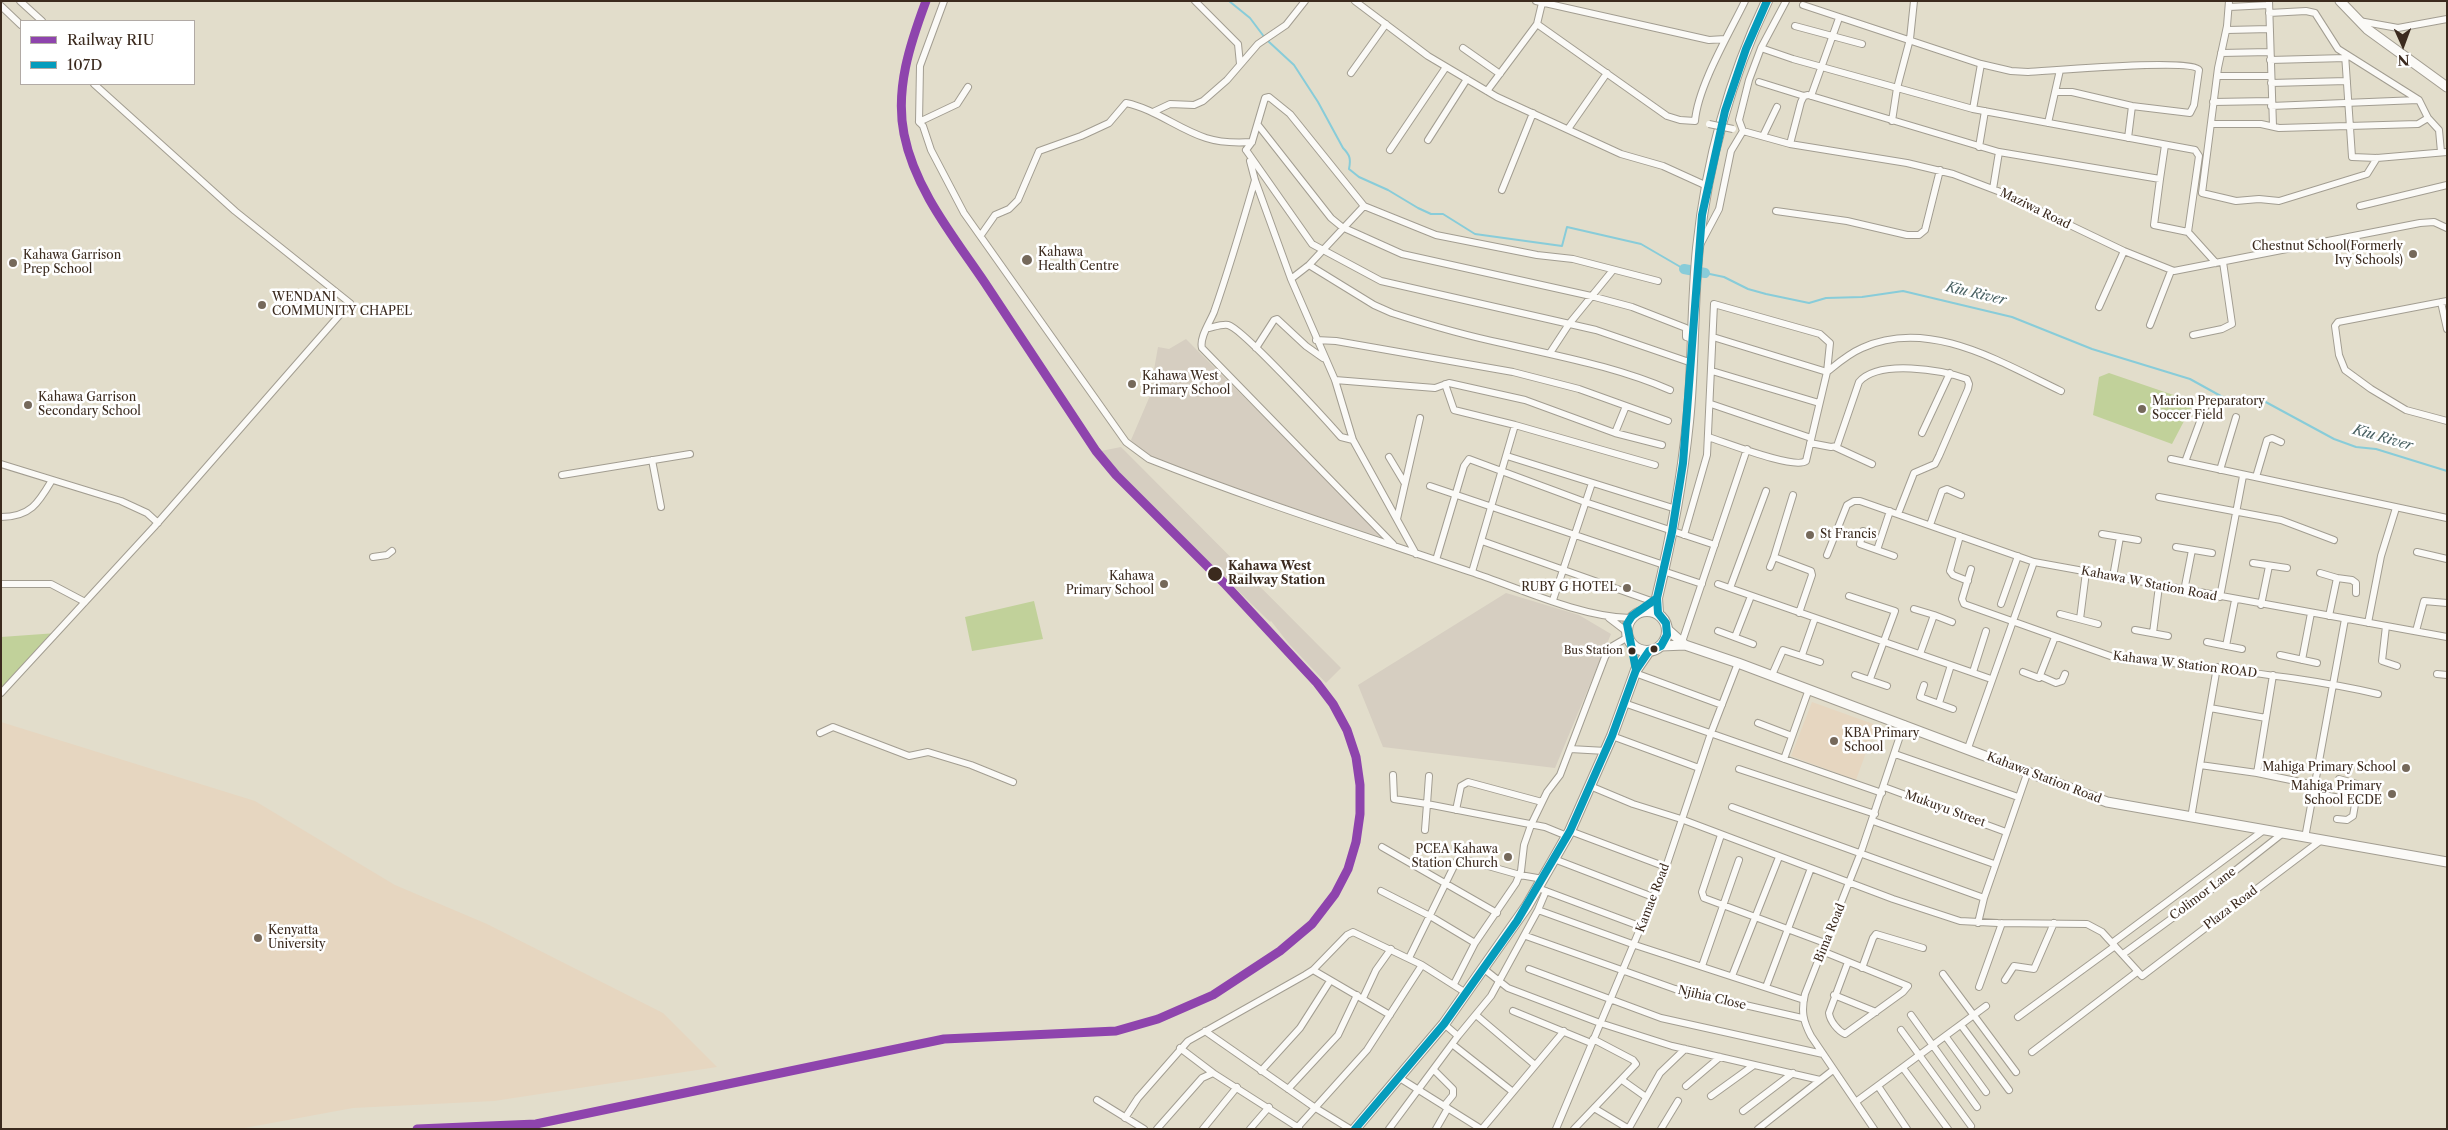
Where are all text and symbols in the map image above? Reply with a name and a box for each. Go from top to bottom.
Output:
legend [20,20,195,85]
north arrow [2378,20,2428,70]
text: Railway RIU [67,30,154,49]
text: N [2397,51,2410,69]
text: 107D [67,55,102,74]
street label: Maziwa Road [1997,186,2073,232]
place label: Chestnut School(Formerly Ivy Schools) [2252,240,2403,268]
place label: Kahawa Health Centre [1038,246,1119,274]
marker: Chestnut School(Formerly Ivy Schools) [2407,248,2419,260]
place label: Kahawa Garrison Prep School [23,249,121,277]
marker: Kahawa Health Centre [1020,253,1034,267]
marker: Kahawa Garrison Prep School [7,257,19,269]
water label: Kiu River [1944,279,2008,309]
place label: WENDANI COMMUNITY CHAPEL [272,291,412,319]
marker: WENDANI COMMUNITY CHAPEL [256,299,268,311]
place label: Kahawa West Primary School [1142,370,1230,398]
marker: Kahawa West Primary School [1126,378,1138,390]
place label: Kahawa Garrison Secondary School [38,391,141,419]
place label: Marion Preparatory Soccer Field [2152,395,2265,423]
marker: Kahawa Garrison Secondary School [22,399,34,411]
marker: Marion Preparatory Soccer Field [2136,403,2148,415]
water label: Kiu River [2351,421,2415,455]
place label: St Francis [1820,528,1876,542]
marker: St Francis [1804,529,1816,541]
place label: Kahawa West Railway Station [1228,560,1325,588]
street label: Kahawa W Station Road [2080,564,2218,604]
marker: Kahawa West Railway Station [1206,565,1224,583]
place label: Kahawa Primary School [1066,570,1154,598]
marker: Kahawa Primary School [1158,578,1170,590]
place label: RUBY G HOTEL [1521,581,1617,595]
marker: RUBY G HOTEL [1621,582,1633,594]
place label: Bus Station [1564,644,1623,658]
unlabelled marker [1649,644,1659,654]
marker: Bus Station [1627,646,1637,656]
street label: Kahawa W Station ROAD [2112,649,2258,681]
place label: KBA Primary School [1844,727,1919,755]
marker: KBA Primary School [1828,735,1840,747]
street label: Kahawa Station Road [1985,749,2103,807]
place label: Mahiga Primary School [2262,761,2396,775]
marker: Mahiga Primary School [2400,762,2412,774]
place label: Mahiga Primary School ECDE [2291,780,2382,808]
street label: Mukuyu Street [1903,788,1987,830]
marker: Mahiga Primary School ECDE [2386,788,2398,800]
place label: PCEA Kahawa Station Church [1411,843,1498,871]
marker: PCEA Kahawa Station Church [1502,851,1514,863]
street label: Kamae Road [1633,861,1673,935]
street label: Colimor Lane [2167,864,2239,924]
street label: Plaza Road [2201,883,2261,933]
street label: Bima Road [1812,901,1848,965]
place label: Kenyatta University [268,924,326,952]
marker: Kenyatta University [252,932,264,944]
street label: Njihia Close [1676,983,1748,1013]

